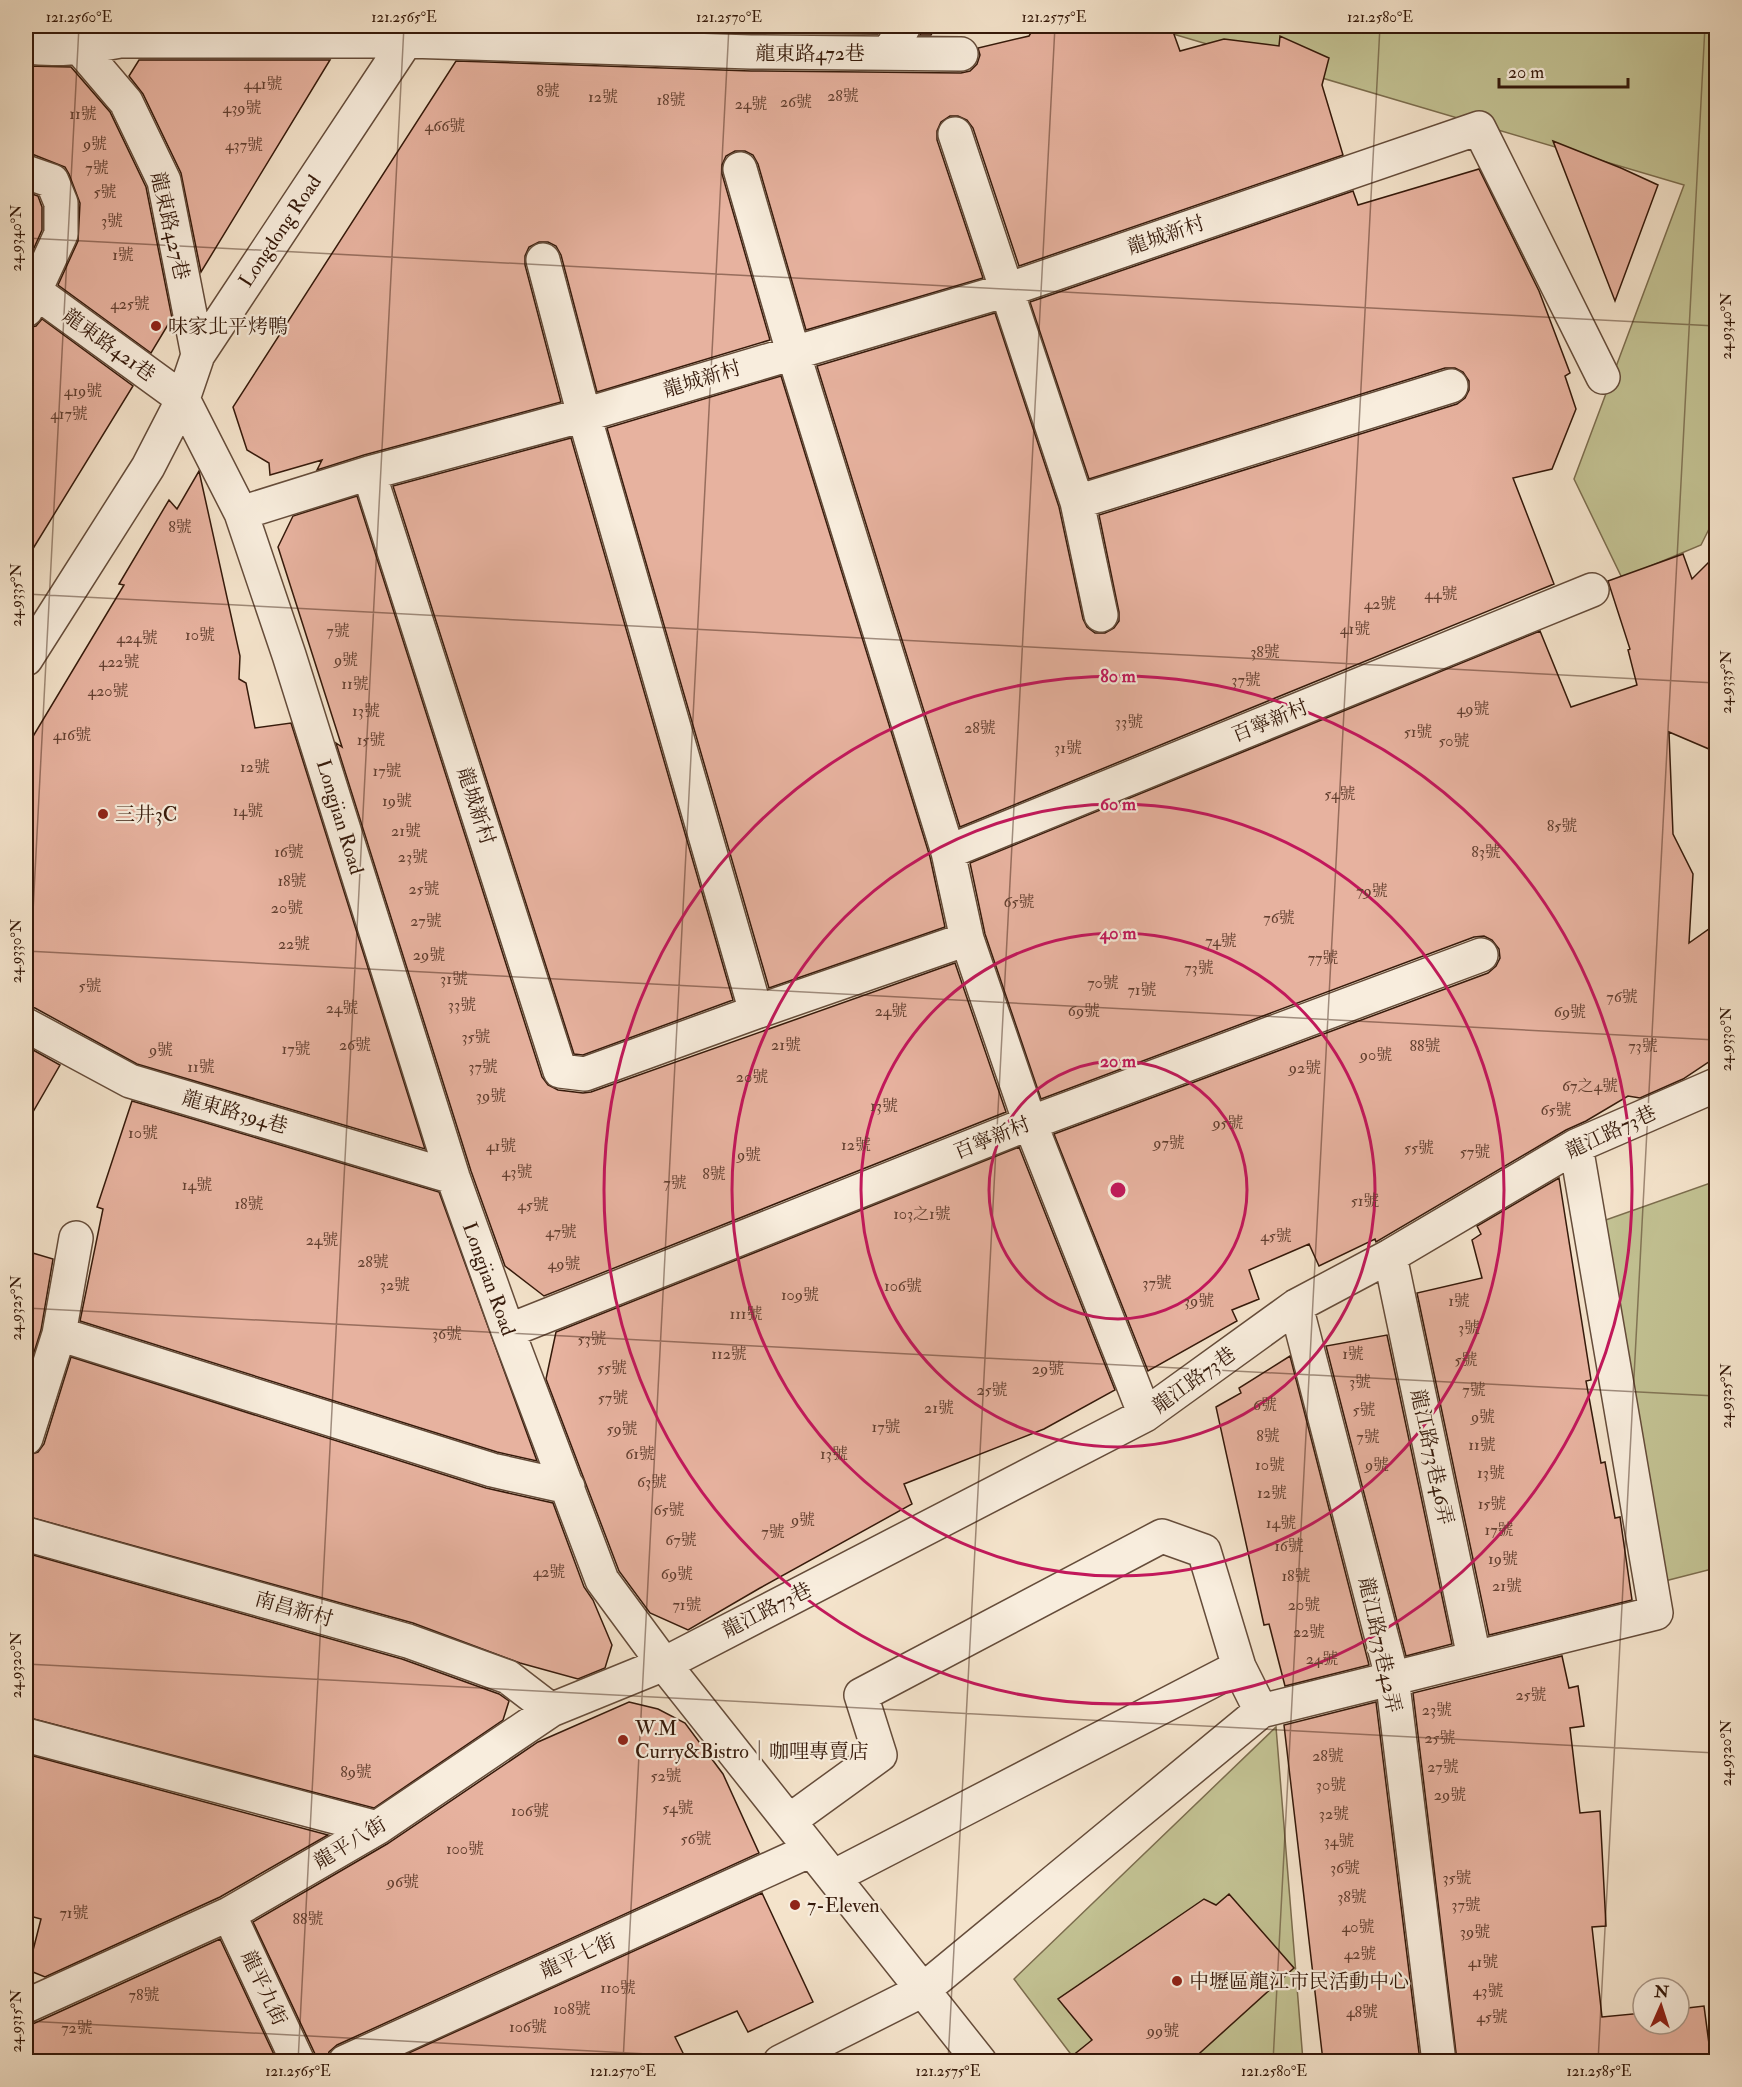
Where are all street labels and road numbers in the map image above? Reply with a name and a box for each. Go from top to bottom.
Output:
street label: 龍東路472巷 [755,41,865,66]
street label: 龍東路427巷 [145,170,195,282]
street label: Longdong Road [233,170,327,292]
street label: 龍城新村 [1124,210,1208,260]
street label: 龍東路421巷 [58,303,160,387]
street label: 龍城新村 [660,355,744,403]
street label: 百寧新村 [1228,694,1312,748]
street label: Longjian Road [311,756,369,878]
street label: 龍城新村 [452,764,500,848]
street label: 龍東路394巷 [179,1085,291,1139]
street label: 龍江路73巷 [1562,1100,1660,1164]
street label: 百寧新村 [950,1111,1034,1165]
street label: Longjian Road [457,1219,521,1339]
street label: 龍江路73巷 [1147,1341,1241,1419]
street label: 龍江路73巷46弄 [1405,1387,1459,1527]
street label: 龍江路73巷42弄 [1353,1575,1407,1715]
street label: 龍江路73巷 [718,1577,816,1643]
street label: 南昌新村 [252,1586,336,1632]
street label: 龍平八街 [309,1812,391,1874]
street label: 龍平七街 [536,1928,620,1984]
street label: 龍平九街 [236,1946,292,2030]

